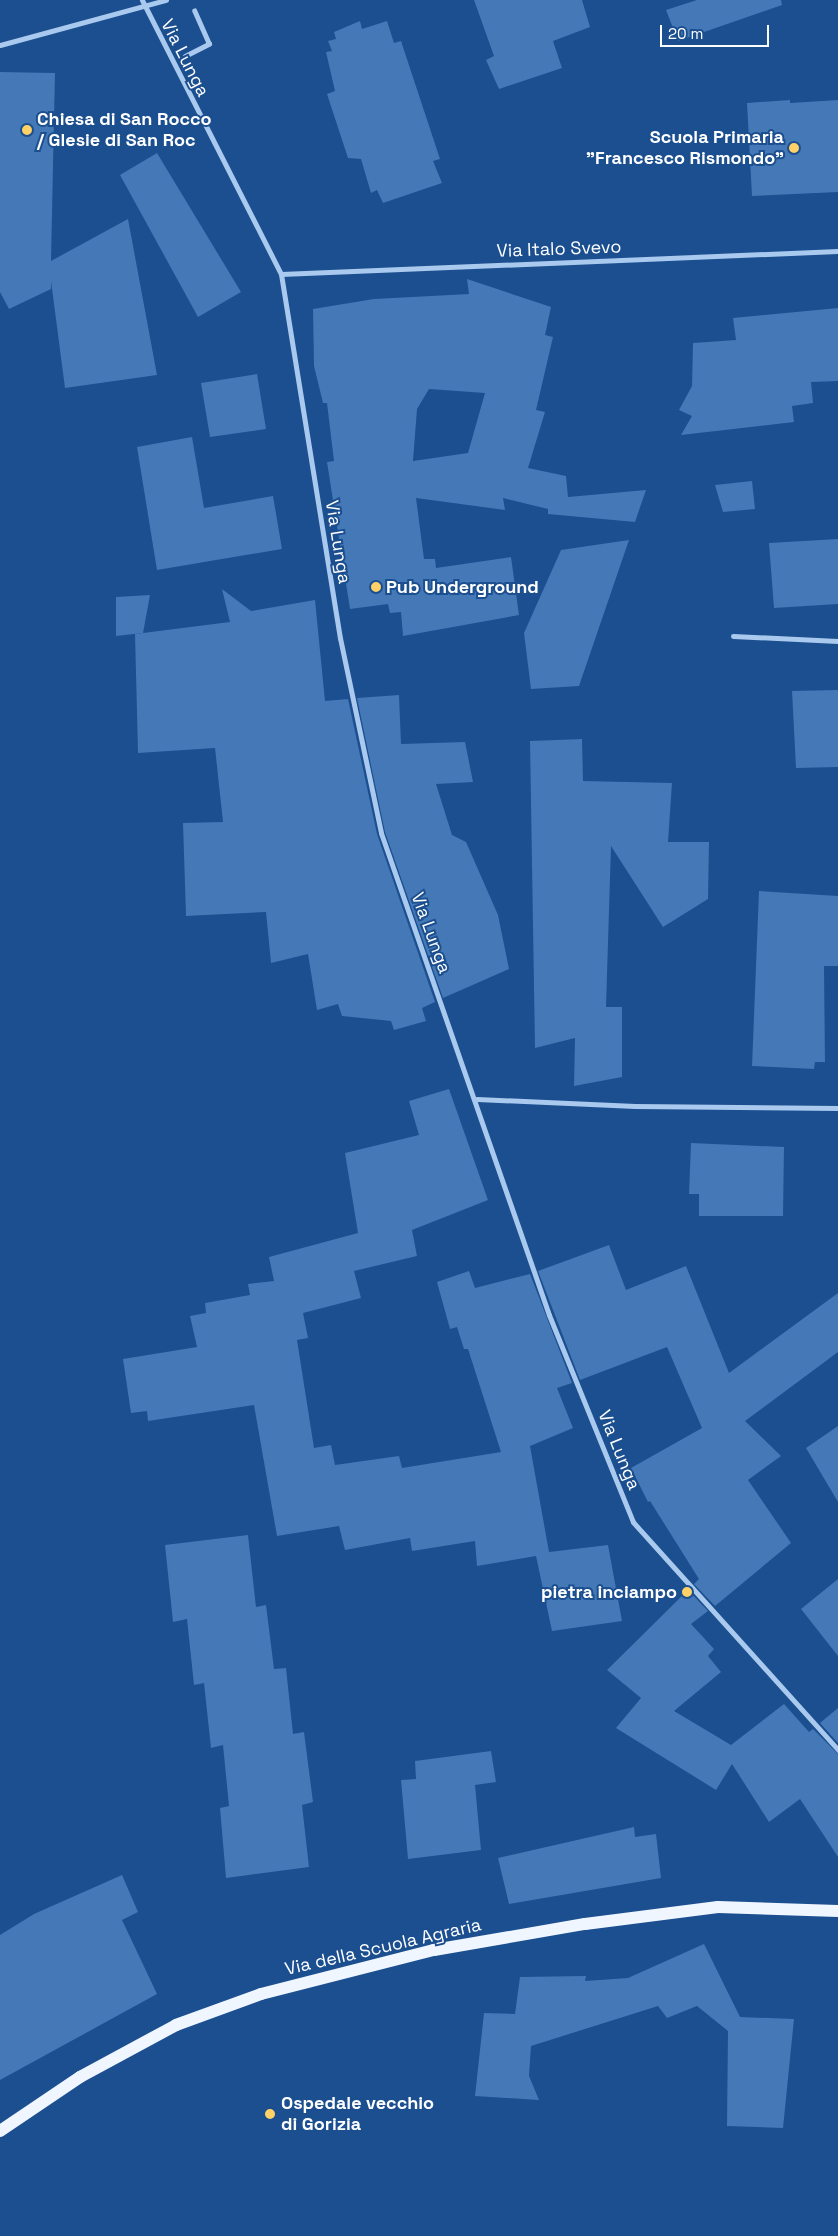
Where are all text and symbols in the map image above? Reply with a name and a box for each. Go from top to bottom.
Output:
scale bar [663,15,772,47]
street label: Via Lunga [156,16,214,100]
text: 20 m [668,24,703,43]
place label: Chiesa di San Rocco / Glesie di San Roc [37,109,212,152]
marker: Chiesa di San Rocco / Glesie di San Roc [21,124,33,136]
place label: Scuola Primaria "Francesco Rismondo" [586,127,784,170]
marker: Scuola Primaria "Francesco Rismondo" [788,142,800,154]
street label: Via Italo Svevo [496,236,622,262]
street label: Via Lunga [321,499,355,585]
place label: Pub Underground [386,576,539,598]
marker: Pub Underground [370,581,382,593]
street label: Via Lunga [406,890,456,976]
street label: Via Lunga [593,1407,645,1493]
place label: pietra inciampo [541,1581,677,1603]
marker: pietra inciampo [681,1586,693,1598]
street label: Via della Scuola Agraria [283,1914,483,1980]
place label: Ospedale vecchio di Gorizia [281,2093,434,2136]
marker: Ospedale vecchio di Gorizia [263,2107,277,2121]

